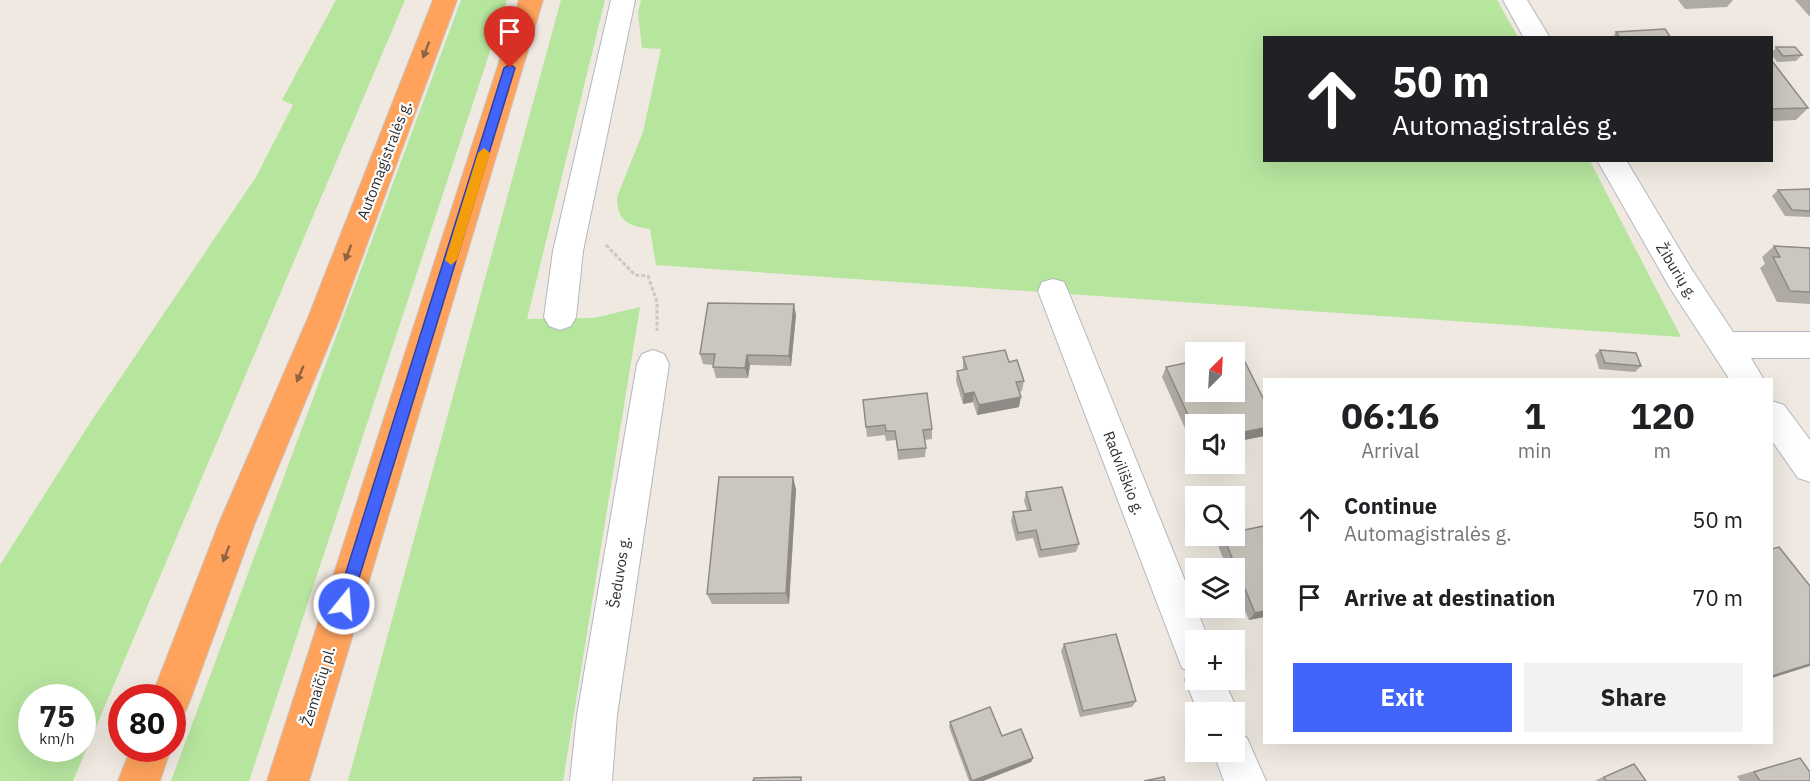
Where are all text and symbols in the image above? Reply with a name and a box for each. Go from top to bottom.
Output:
pin [484,6,535,68]
icon: arrive [493,15,526,48]
one-way arrow [420,42,430,60]
text: 50 m [1392,54,1490,109]
icon: ahead [1293,60,1371,138]
street label: Automagistralės g. [353,98,415,222]
text: Automagistralės g. [1392,107,1618,142]
street label: Žiburių g. [1652,239,1702,303]
one-way arrow [343,245,353,263]
north arrow [1185,342,1245,402]
map controls [1185,342,1245,762]
one-way arrow [295,365,305,383]
text: 06:16 [1341,392,1440,439]
text: 1 [1524,392,1546,439]
text: 120 [1630,392,1695,439]
button: sound [1185,414,1245,474]
street label: Radviliškio g. [1099,428,1149,518]
text: Arrival [1361,437,1420,464]
text: min [1518,437,1552,464]
text: m [1654,437,1671,464]
button: search [1185,486,1245,546]
text: Continue [1344,491,1437,520]
icon: ahead [1293,503,1326,536]
text: 50 m [1692,505,1743,534]
text: Automagistralės g. [1344,520,1512,547]
street label: Šeduvos g. [604,535,634,609]
one-way arrow [220,545,230,563]
button: layers [1185,558,1245,618]
position arrow [312,572,376,636]
icon: arrive [1293,581,1326,614]
text: Arrive at destination [1344,583,1555,612]
text: 70 m [1692,583,1743,612]
button: + [1185,630,1245,690]
street label: Žemaičių pl. [297,644,339,728]
button: Exit [1293,663,1512,732]
button: Share [1524,663,1743,732]
speed limit sign: 80 [108,684,186,762]
text: 75 [39,696,75,735]
button: − [1185,702,1245,762]
text: km/h [39,729,75,748]

